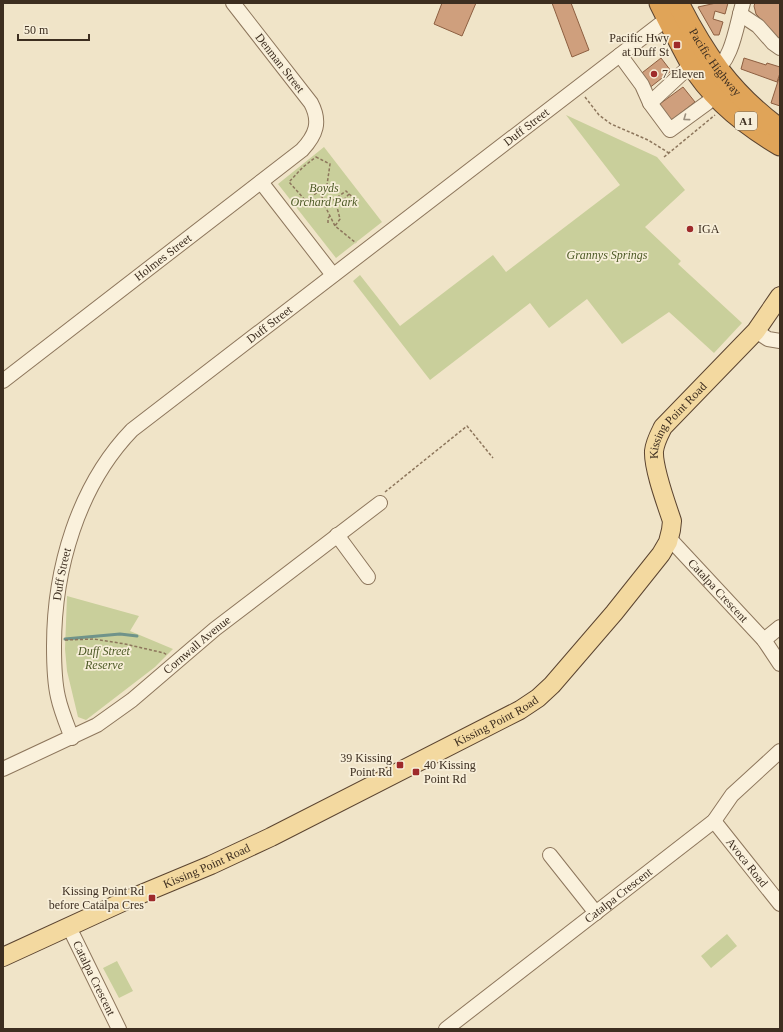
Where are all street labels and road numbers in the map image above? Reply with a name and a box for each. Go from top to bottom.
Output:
street label: Pacific Highway [686,26,744,99]
street label: Denman Street [252,30,308,96]
street label: Duff Street [501,105,552,149]
road number: A1 [735,112,757,130]
street label: Holmes Street [132,231,195,284]
street label: Duff Street [244,302,295,346]
street label: Kissing Point Road [647,379,710,459]
street label: Duff Street [50,546,74,601]
street label: Catalpa Crescent [685,556,751,626]
street label: Cornwall Avenue [160,613,233,677]
street label: Kissing Point Road [452,693,541,749]
street label: Avoca Road [723,835,771,890]
street label: Kissing Point Road [161,841,252,891]
street label: Catalpa Crescent [582,864,655,926]
street label: Catalpa Crescent [70,938,119,1019]

